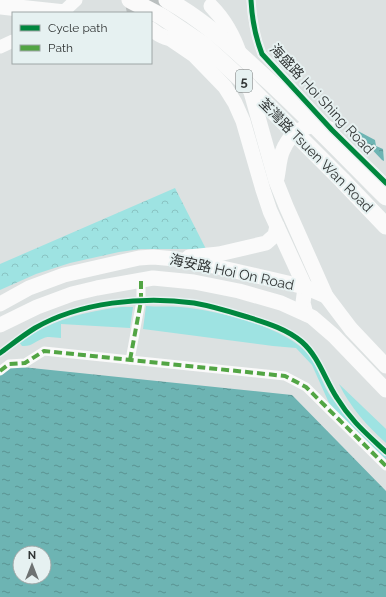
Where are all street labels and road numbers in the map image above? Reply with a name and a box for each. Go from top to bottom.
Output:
street label: 海盛路 Hoi Shing Road [267,41,377,157]
road number: 5 [236,70,252,92]
street label: 荃灣路 Tsuen Wan Road [256,95,376,215]
street label: 海安路 Hoi On Road [168,251,296,293]

